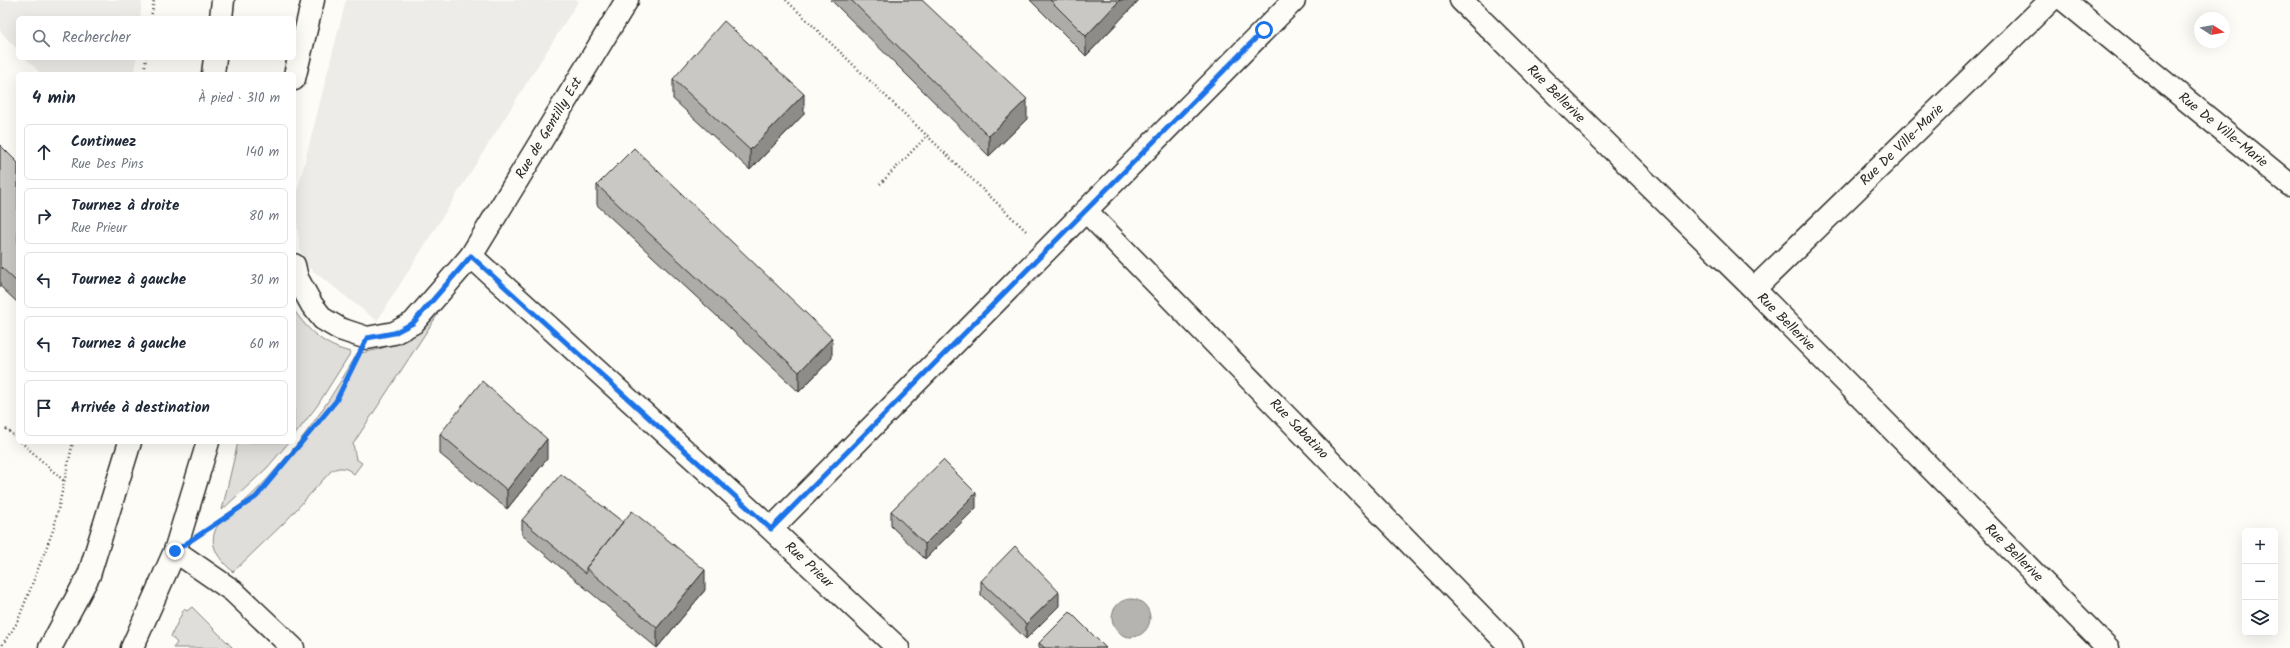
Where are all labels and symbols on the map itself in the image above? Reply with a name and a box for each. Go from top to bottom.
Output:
north arrow [2194,12,2230,48]
route start [1255,21,1273,39]
street label: Rue Bellerive [1522,60,1591,129]
street label: Rue de Gentilly Est [510,72,588,183]
street label: Rue De Ville-Marie [2173,87,2273,174]
street label: Rue De Ville-Marie [1855,98,1950,191]
street label: Rue Bellerive [1752,288,1821,357]
street label: Rue Sabatino [1264,394,1334,464]
street label: Rue Bellerive [1980,519,2049,588]
street label: Rue Prieur [780,536,839,594]
route end [166,542,184,560]

